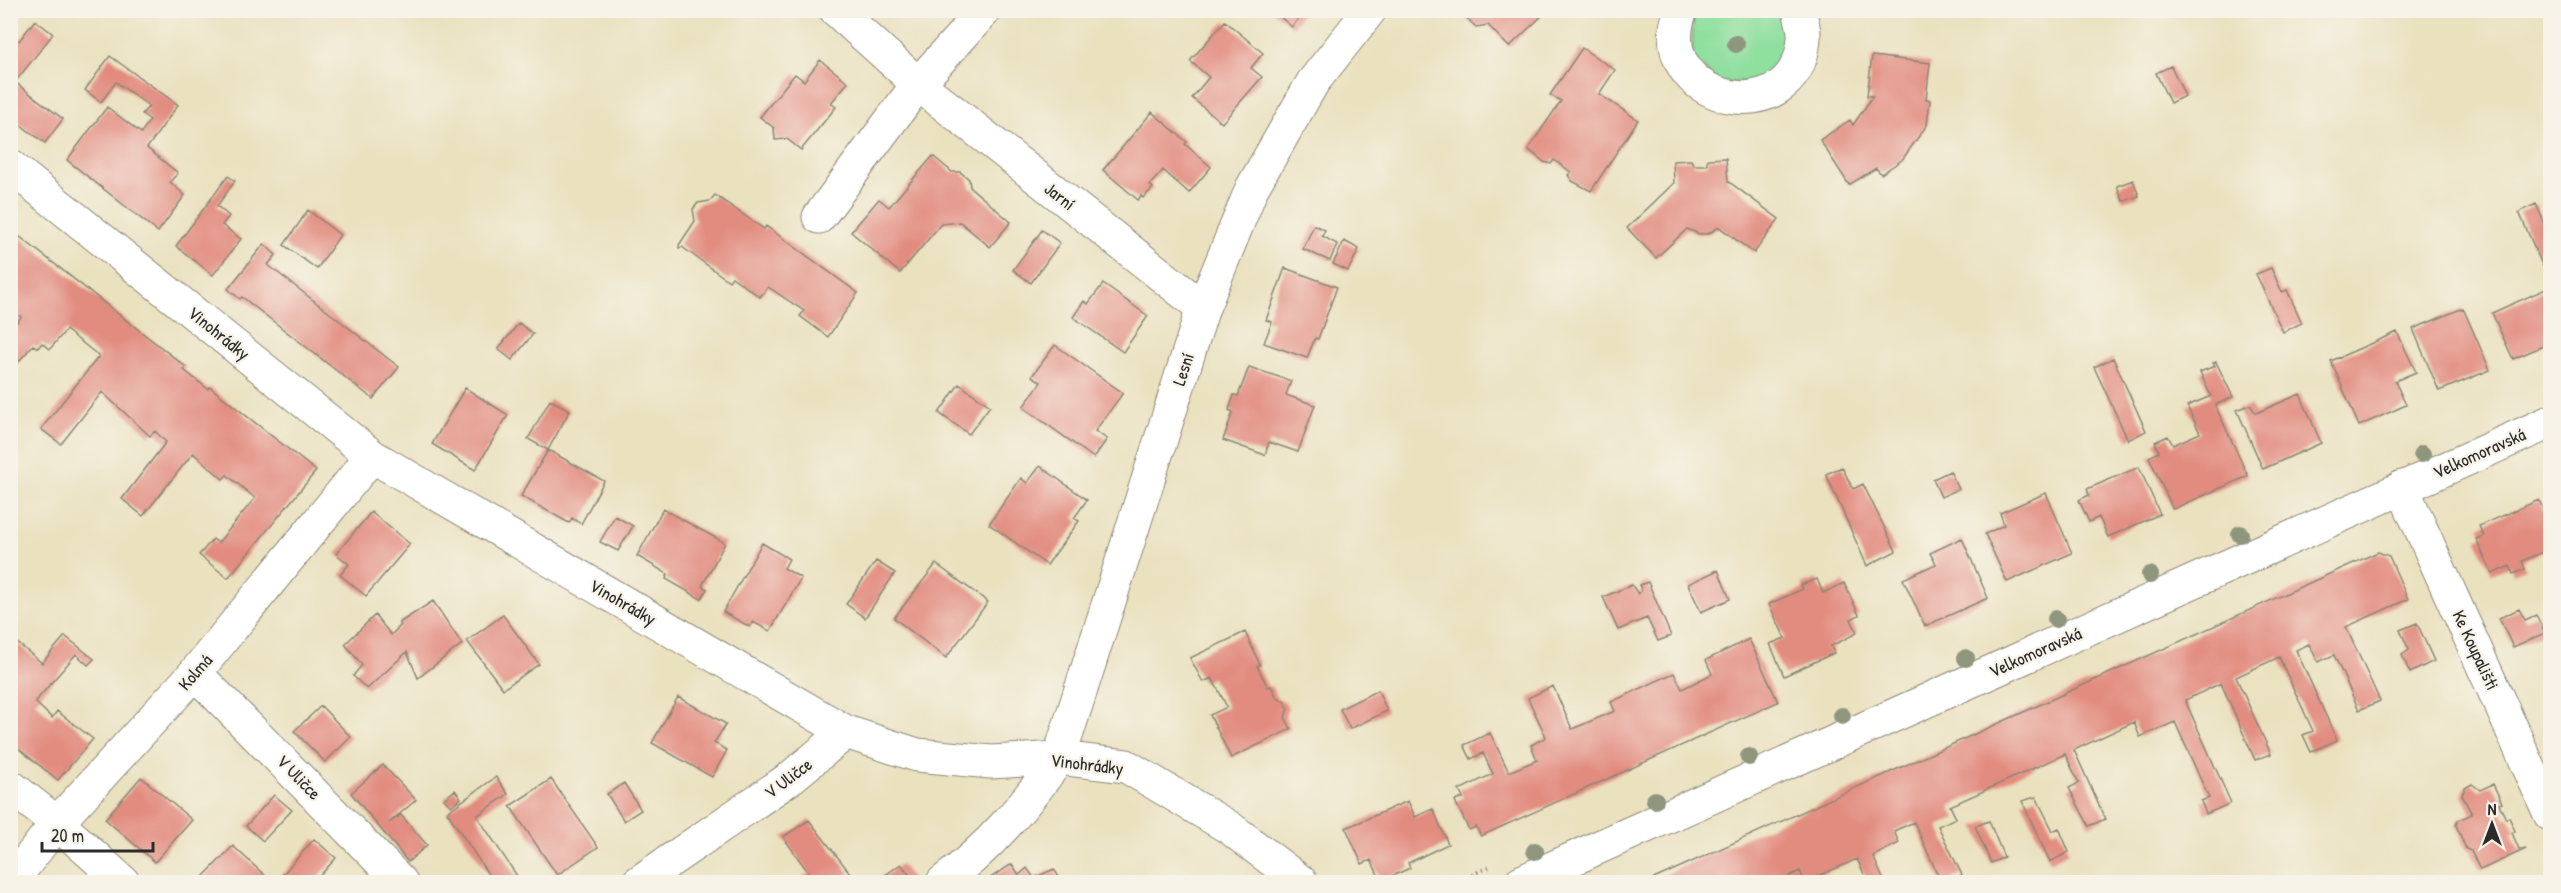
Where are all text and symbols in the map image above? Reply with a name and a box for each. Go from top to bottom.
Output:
street label: Jarní [1039,176,1081,216]
street label: Vinohrádky [183,300,256,366]
street label: Lesní [1166,349,1200,389]
street label: Velkomoravská [2429,421,2529,485]
street label: Vinohrádky [585,573,661,631]
street label: Ke Koupališti [2447,606,2505,694]
street label: Velkomoravská [1985,620,2085,684]
street label: Kolmá [172,648,218,696]
street label: Vinohrádky [1049,747,1125,781]
street label: V Uličce [271,749,327,805]
street label: V Uličce [759,752,817,804]
north arrow [2462,794,2522,854]
text: N [2488,798,2497,820]
scale bar [42,815,153,853]
text: 20 m [51,823,84,848]

